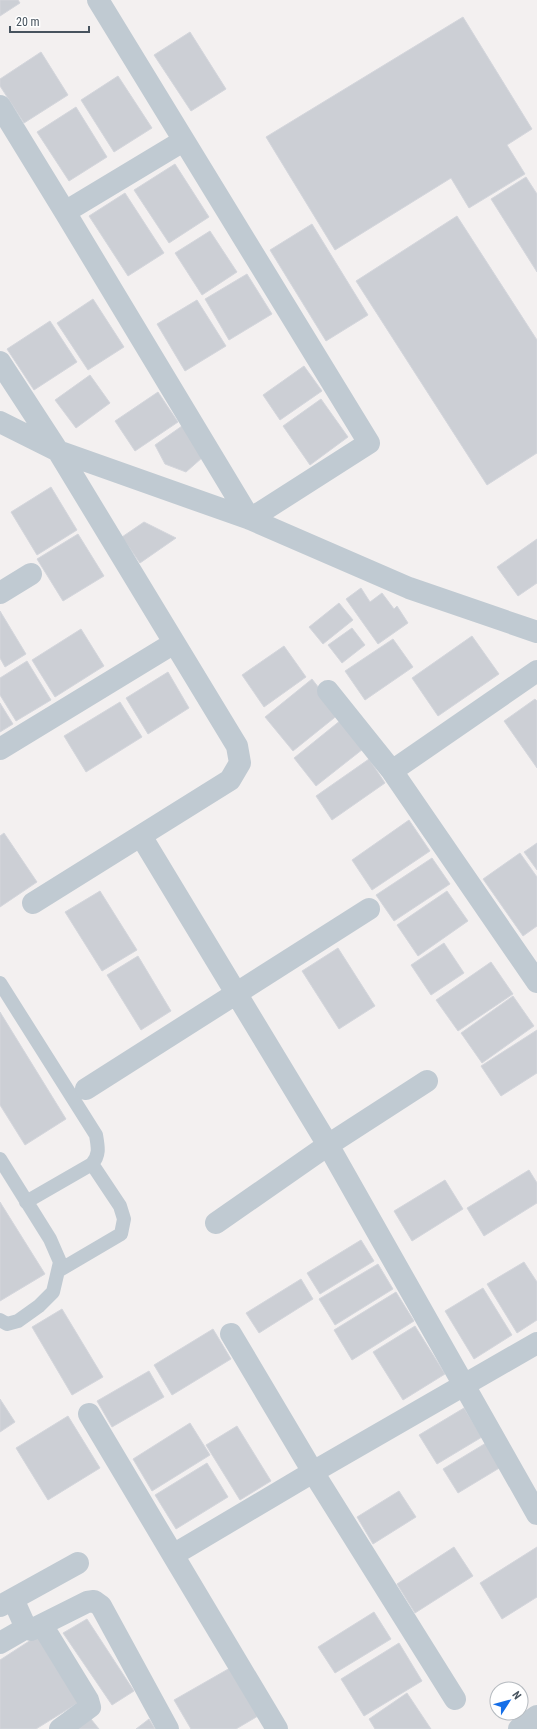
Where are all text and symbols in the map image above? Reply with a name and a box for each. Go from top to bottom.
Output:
scale bar [10,8,89,34]
text: 20 m [16,15,40,29]
north arrow [489,1681,529,1721]
text: N [509,1689,524,1702]

